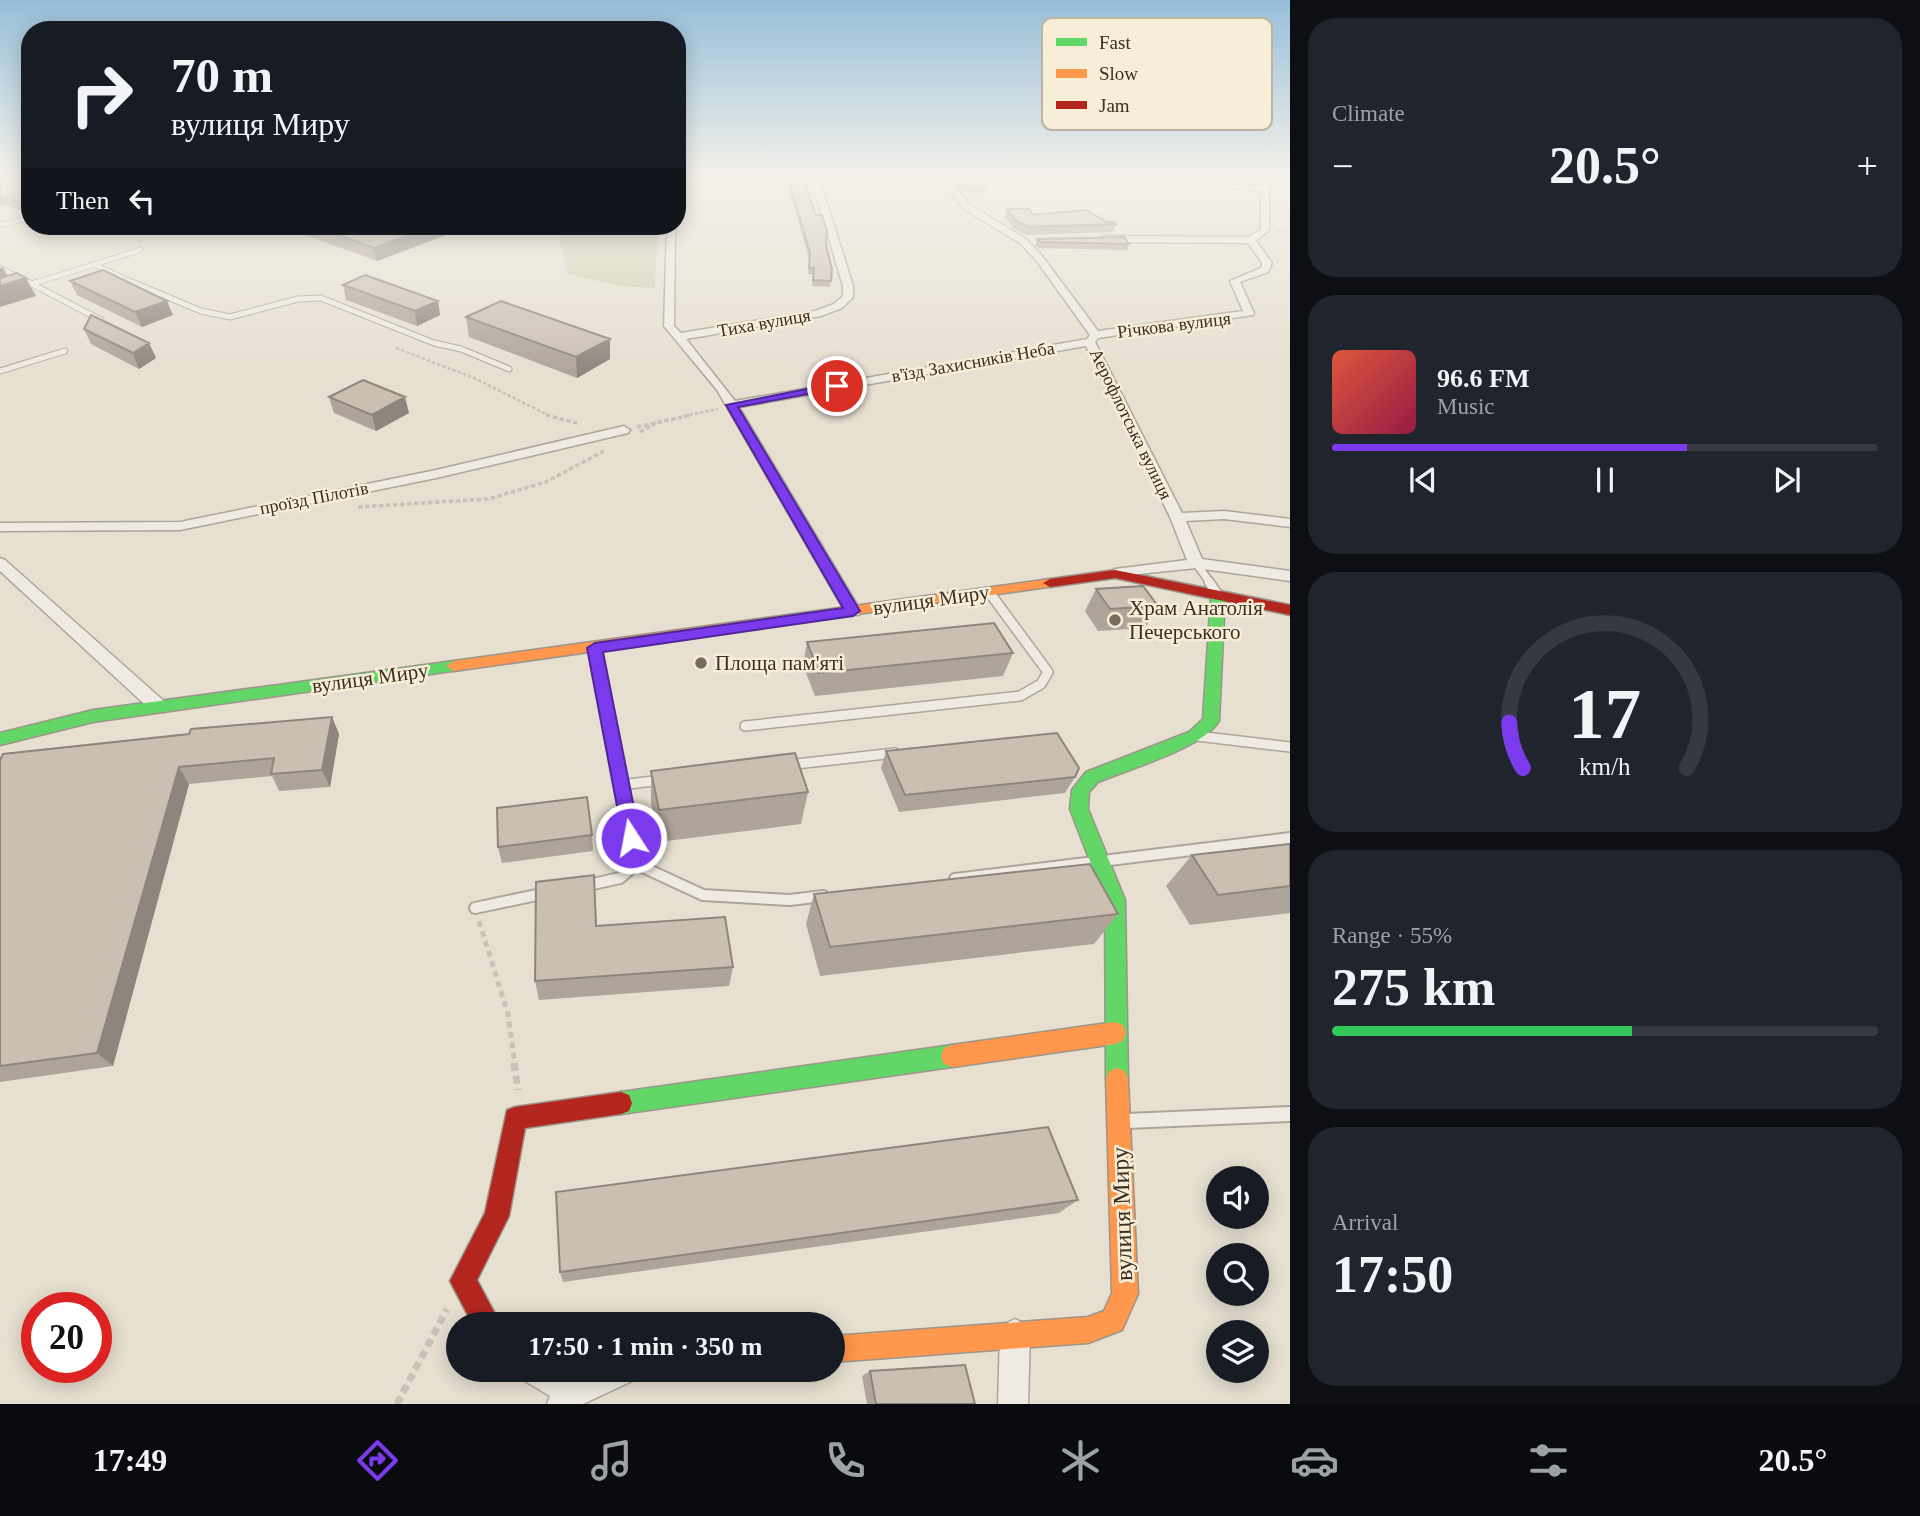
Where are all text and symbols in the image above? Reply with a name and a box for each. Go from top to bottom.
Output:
legend [1042,18,1272,130]
text: Fast [1099,32,1131,53]
text: 70 m [171,48,273,103]
icon: right [56,49,147,140]
text: Slow [1099,63,1138,84]
text: Jam [1099,95,1130,116]
text: Climate [1332,101,1405,126]
text: вулиця Миру [171,106,350,142]
text: 20.5° [1549,137,1661,194]
text: − [1332,145,1353,187]
text: + [1857,145,1878,187]
icon: left [123,182,161,220]
text: Then [56,186,109,215]
street label: Тиха вулиця [716,305,812,341]
street label: Річкова вулиця [1116,308,1232,342]
street label: в'їзд Захисників Неба [890,338,1056,386]
street label: Аерофлотська вулиця [1086,345,1176,503]
pin [807,356,867,416]
text: 96.6 FM [1437,364,1529,393]
icon: arrive [818,367,856,405]
text: Music [1437,394,1495,419]
icon: previous [1404,461,1442,499]
icon: pause [1586,461,1624,499]
icon: next [1768,461,1806,499]
street label: проїзд Пілотів [258,478,370,518]
street label: вулиця Миру [871,580,991,620]
place label: Храм Анатолія Печерського [1129,596,1263,644]
marker: Храм Анатолія Печерського [1107,612,1123,628]
place label: Площа пам'яті [715,651,844,675]
marker: Площа пам'яті [693,655,709,671]
street label: вулиця Миру [310,658,430,698]
text: 17 [1569,673,1641,754]
text: km/h [1579,753,1631,780]
position arrow [594,801,668,875]
text: Range · 55% [1332,923,1452,948]
text: 275 km [1332,959,1495,1016]
street label: вулиця Миру [1107,1147,1137,1281]
map controls [1206,1166,1269,1383]
button: sound [1206,1166,1269,1229]
text: Arrival [1332,1210,1398,1235]
button: search [1206,1243,1269,1306]
text: 17:50 [1332,1246,1453,1303]
speed limit sign: 20 [21,1292,112,1383]
button: layers [1206,1320,1269,1383]
text: 17:50 · 1 min · 350 m [529,1332,763,1361]
icon: directions [353,1436,402,1485]
icon: music [587,1436,636,1485]
icon: phone [821,1436,870,1485]
icon: climate [1056,1436,1105,1485]
icon: car [1290,1436,1339,1485]
icon: filters [1524,1436,1573,1485]
text: 17:49 [93,1442,167,1478]
text: 20.5° [1759,1442,1827,1478]

